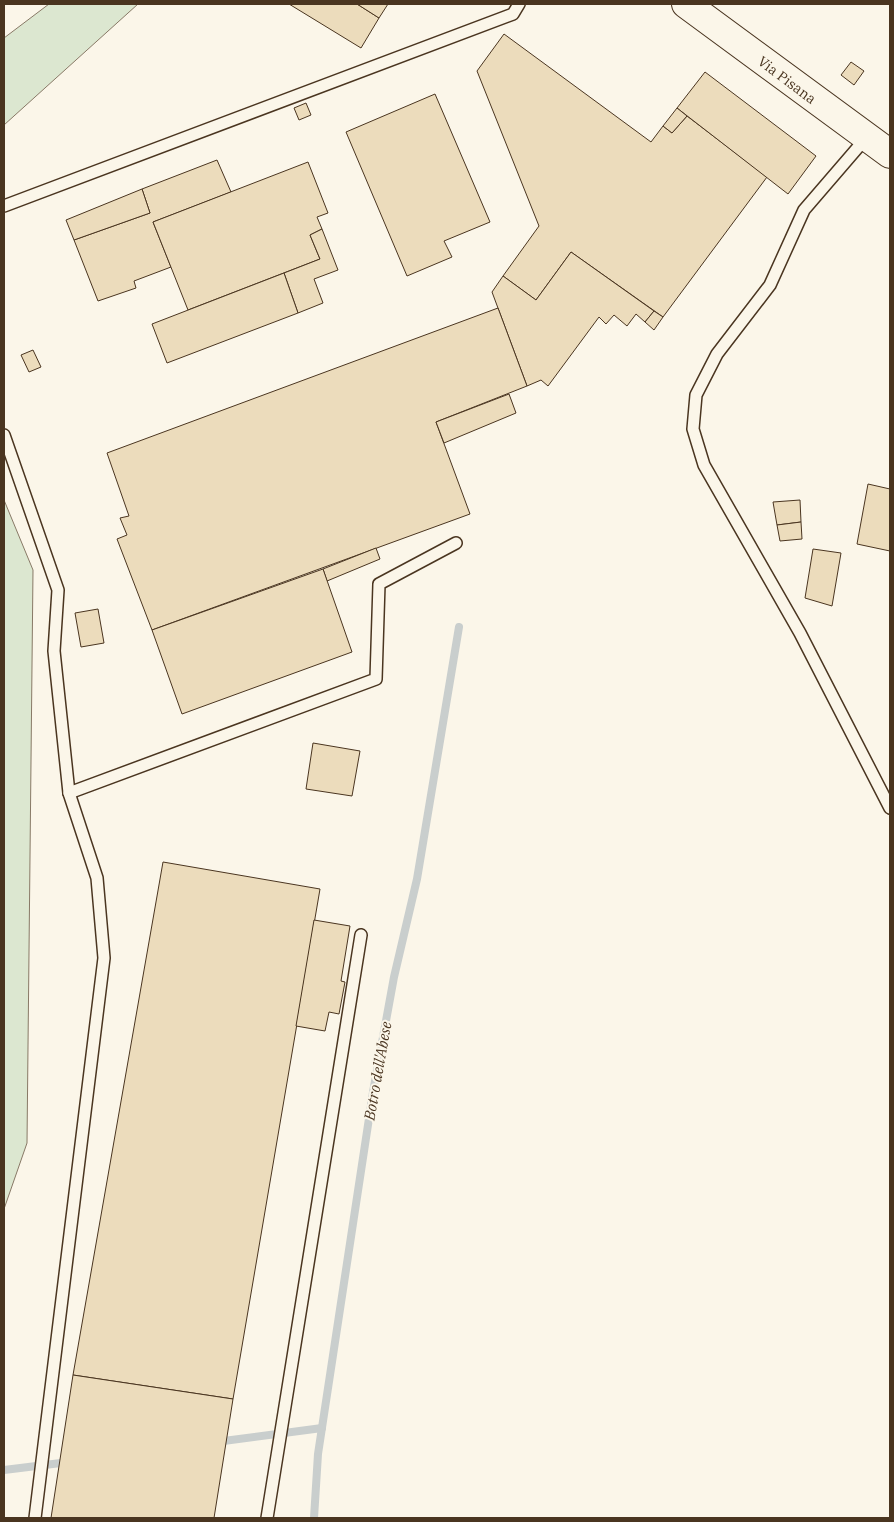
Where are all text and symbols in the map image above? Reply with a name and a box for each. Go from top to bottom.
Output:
street label: Via Pisana [754,52,820,108]
water label: Botro dell'Abese [359,1020,396,1123]

